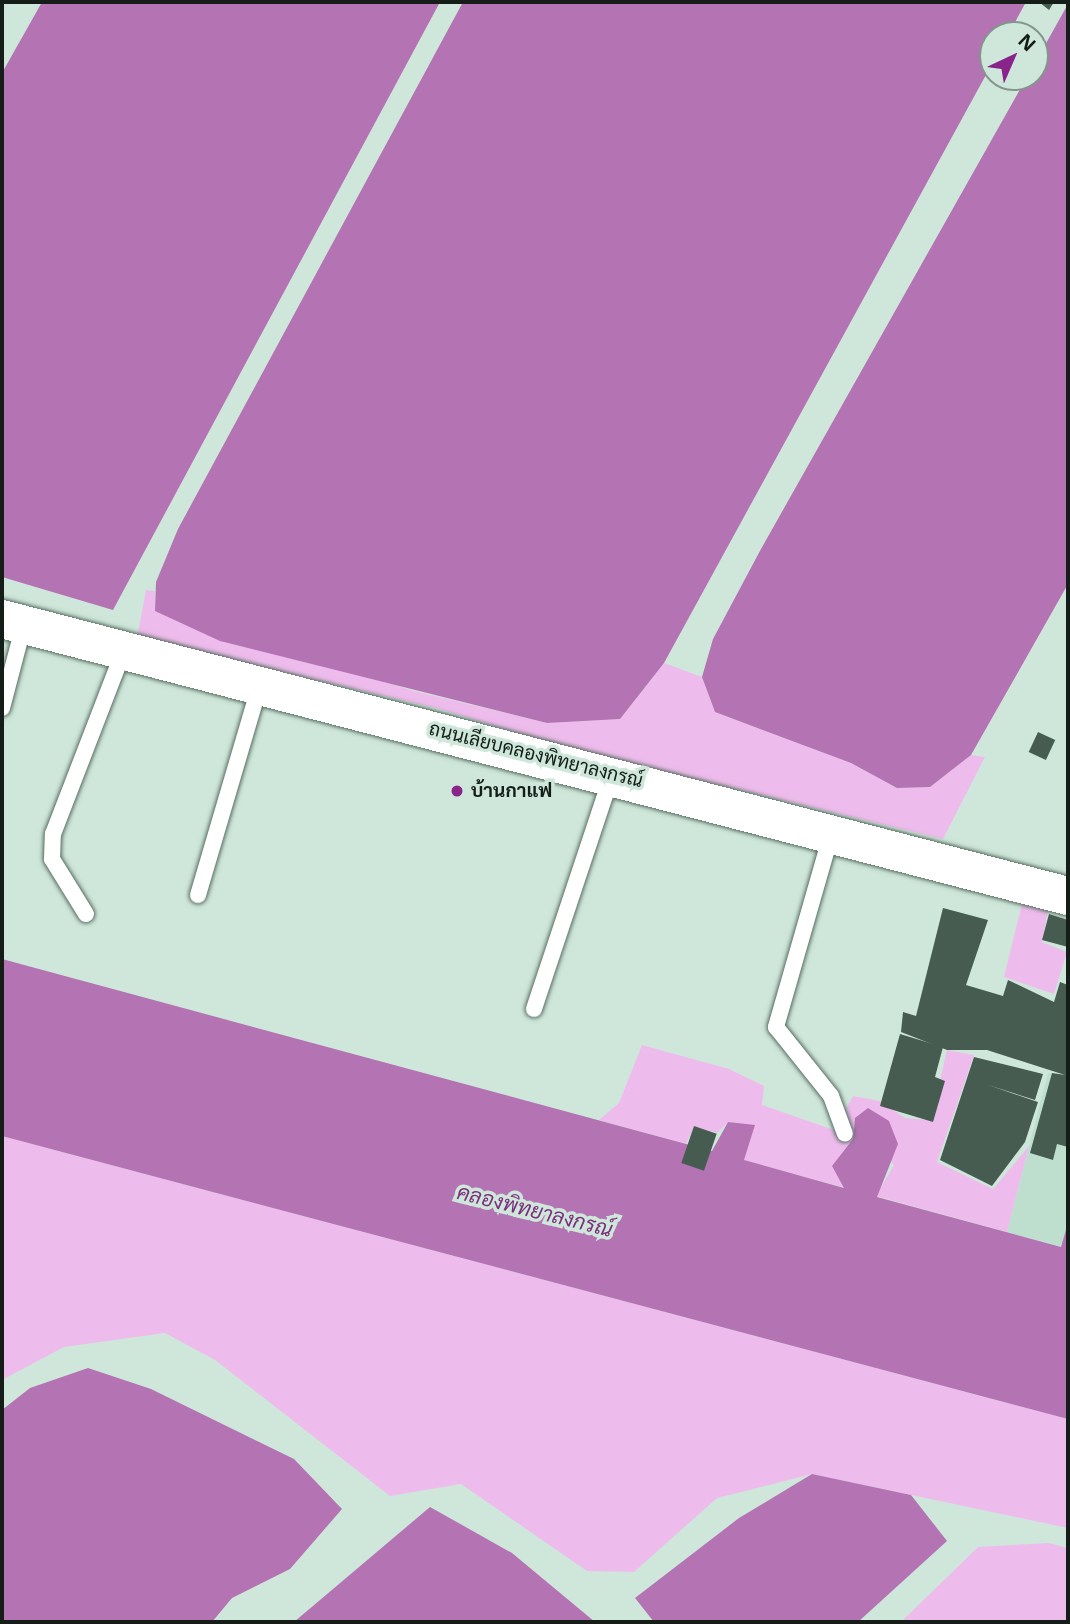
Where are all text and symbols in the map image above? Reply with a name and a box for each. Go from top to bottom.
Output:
north arrow [979,21,1049,91]
text: N [1013,28,1042,57]
street label: ถนนเลียบคลองพิทยาลงกรณ์ [427,717,645,793]
place label: บ้านกาแฟ [471,780,552,802]
marker: บ้านกาแฟ [449,783,465,799]
water label: คลองพิทยาลงกรณ์ [455,1179,615,1241]

